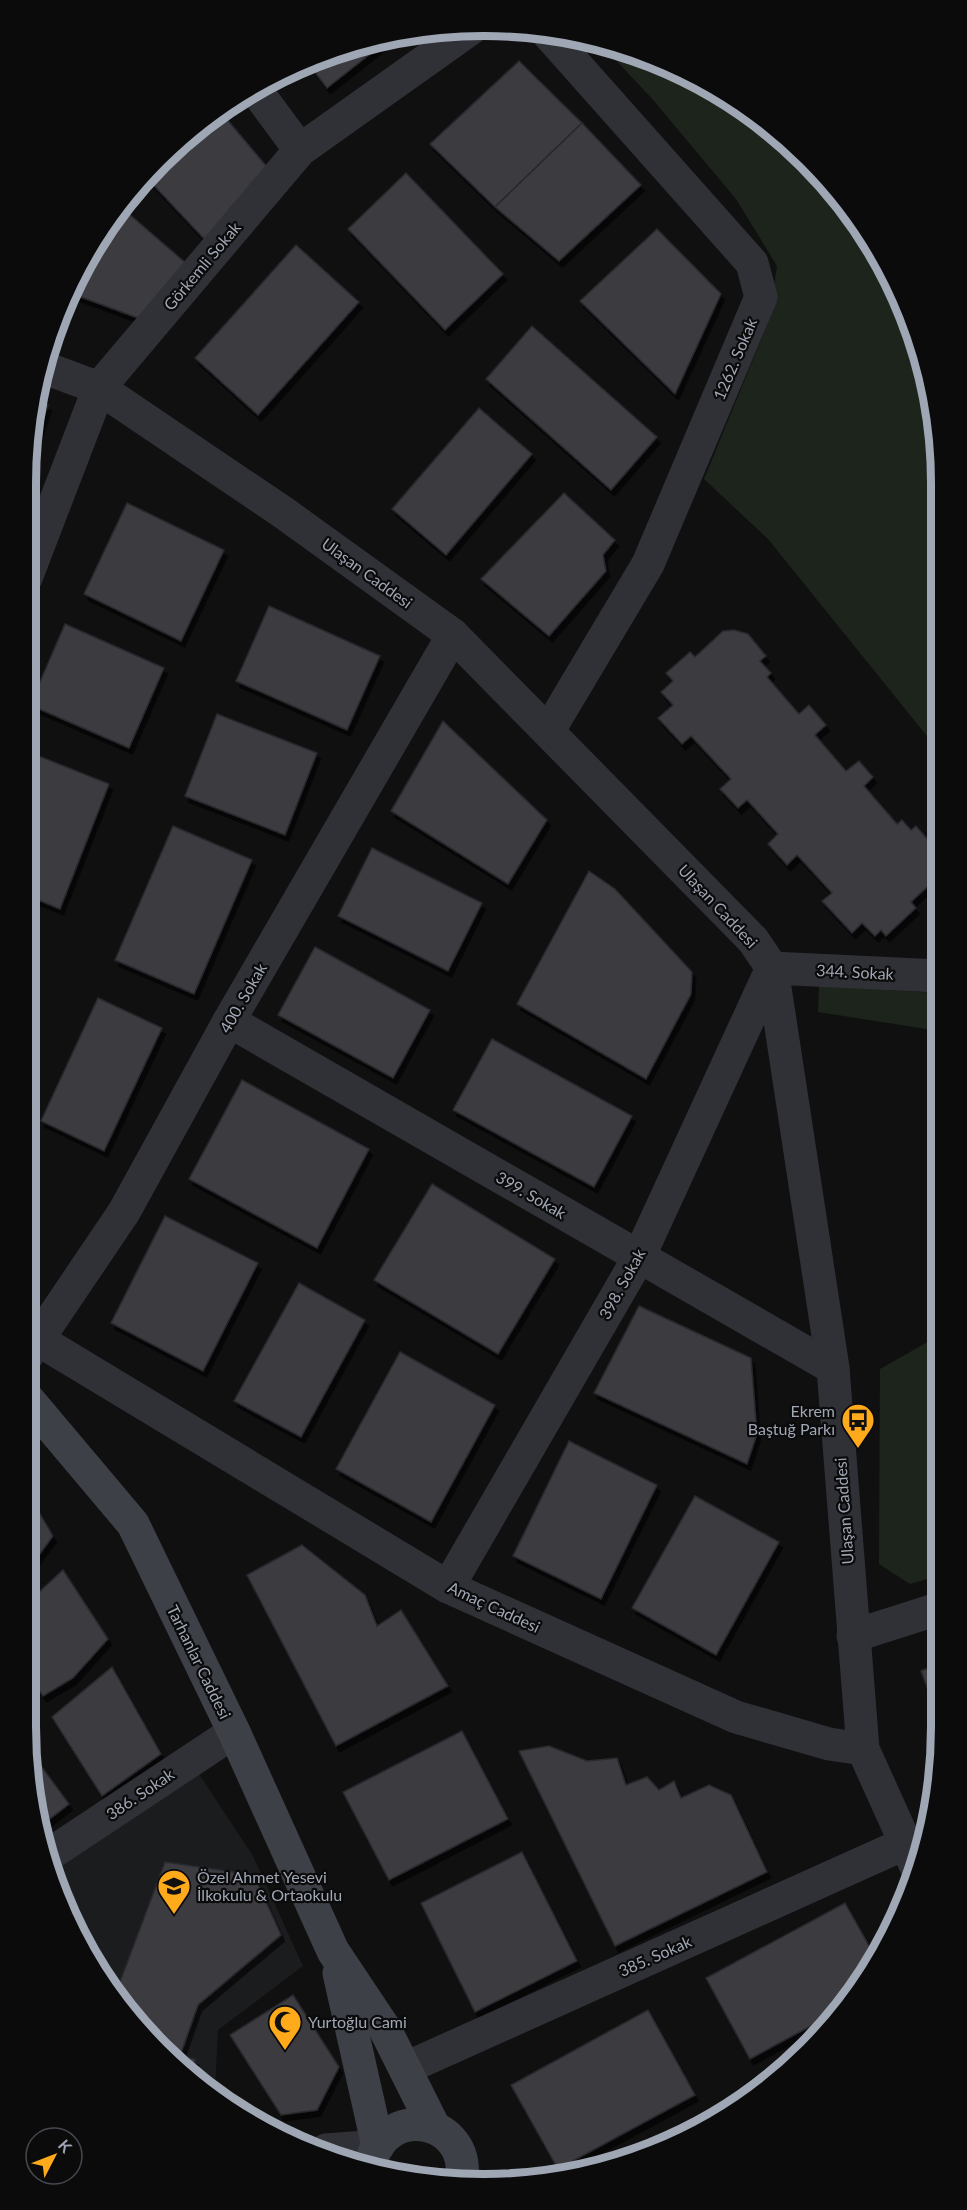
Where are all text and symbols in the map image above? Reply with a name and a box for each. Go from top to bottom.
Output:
street label: Görkemli Sokak [159,217,245,314]
street label: 1262. Sokak [709,314,761,403]
street label: Ulaşan Caddesi [318,533,416,612]
street label: Ulaşan Caddesi [675,860,762,951]
street label: 400. Sokak [215,959,271,1036]
street label: 344. Sokak [816,960,895,983]
street label: 399. Sokak [493,1167,570,1223]
street label: 398. Sokak [594,1244,649,1322]
place label: Ekrem Baştuğ Parkı [748,1401,835,1438]
bus stop icon: Ekrem Baştuğ Parkı [840,1402,876,1449]
street label: Ulaşan Caddesi [830,1457,857,1565]
street label: Amaç Caddesi [445,1577,543,1636]
street label: Tarhanlar Caddesi [164,1602,235,1722]
street label: 386. Sokak [102,1764,178,1823]
place label: Özel Ahmet Yesevi İlkokulu & Ortaokulu [197,1867,342,1904]
school or university icon: Özel Ahmet Yesevi İlkokulu & Ortaokulu [156,1868,192,1915]
street label: 385. Sokak [615,1931,695,1980]
mosque icon: Yurtoğlu Cami [267,2004,303,2051]
place label: Yurtoğlu Cami [308,2012,407,2031]
north arrow [24,2126,84,2186]
text: K [55,2135,77,2157]

